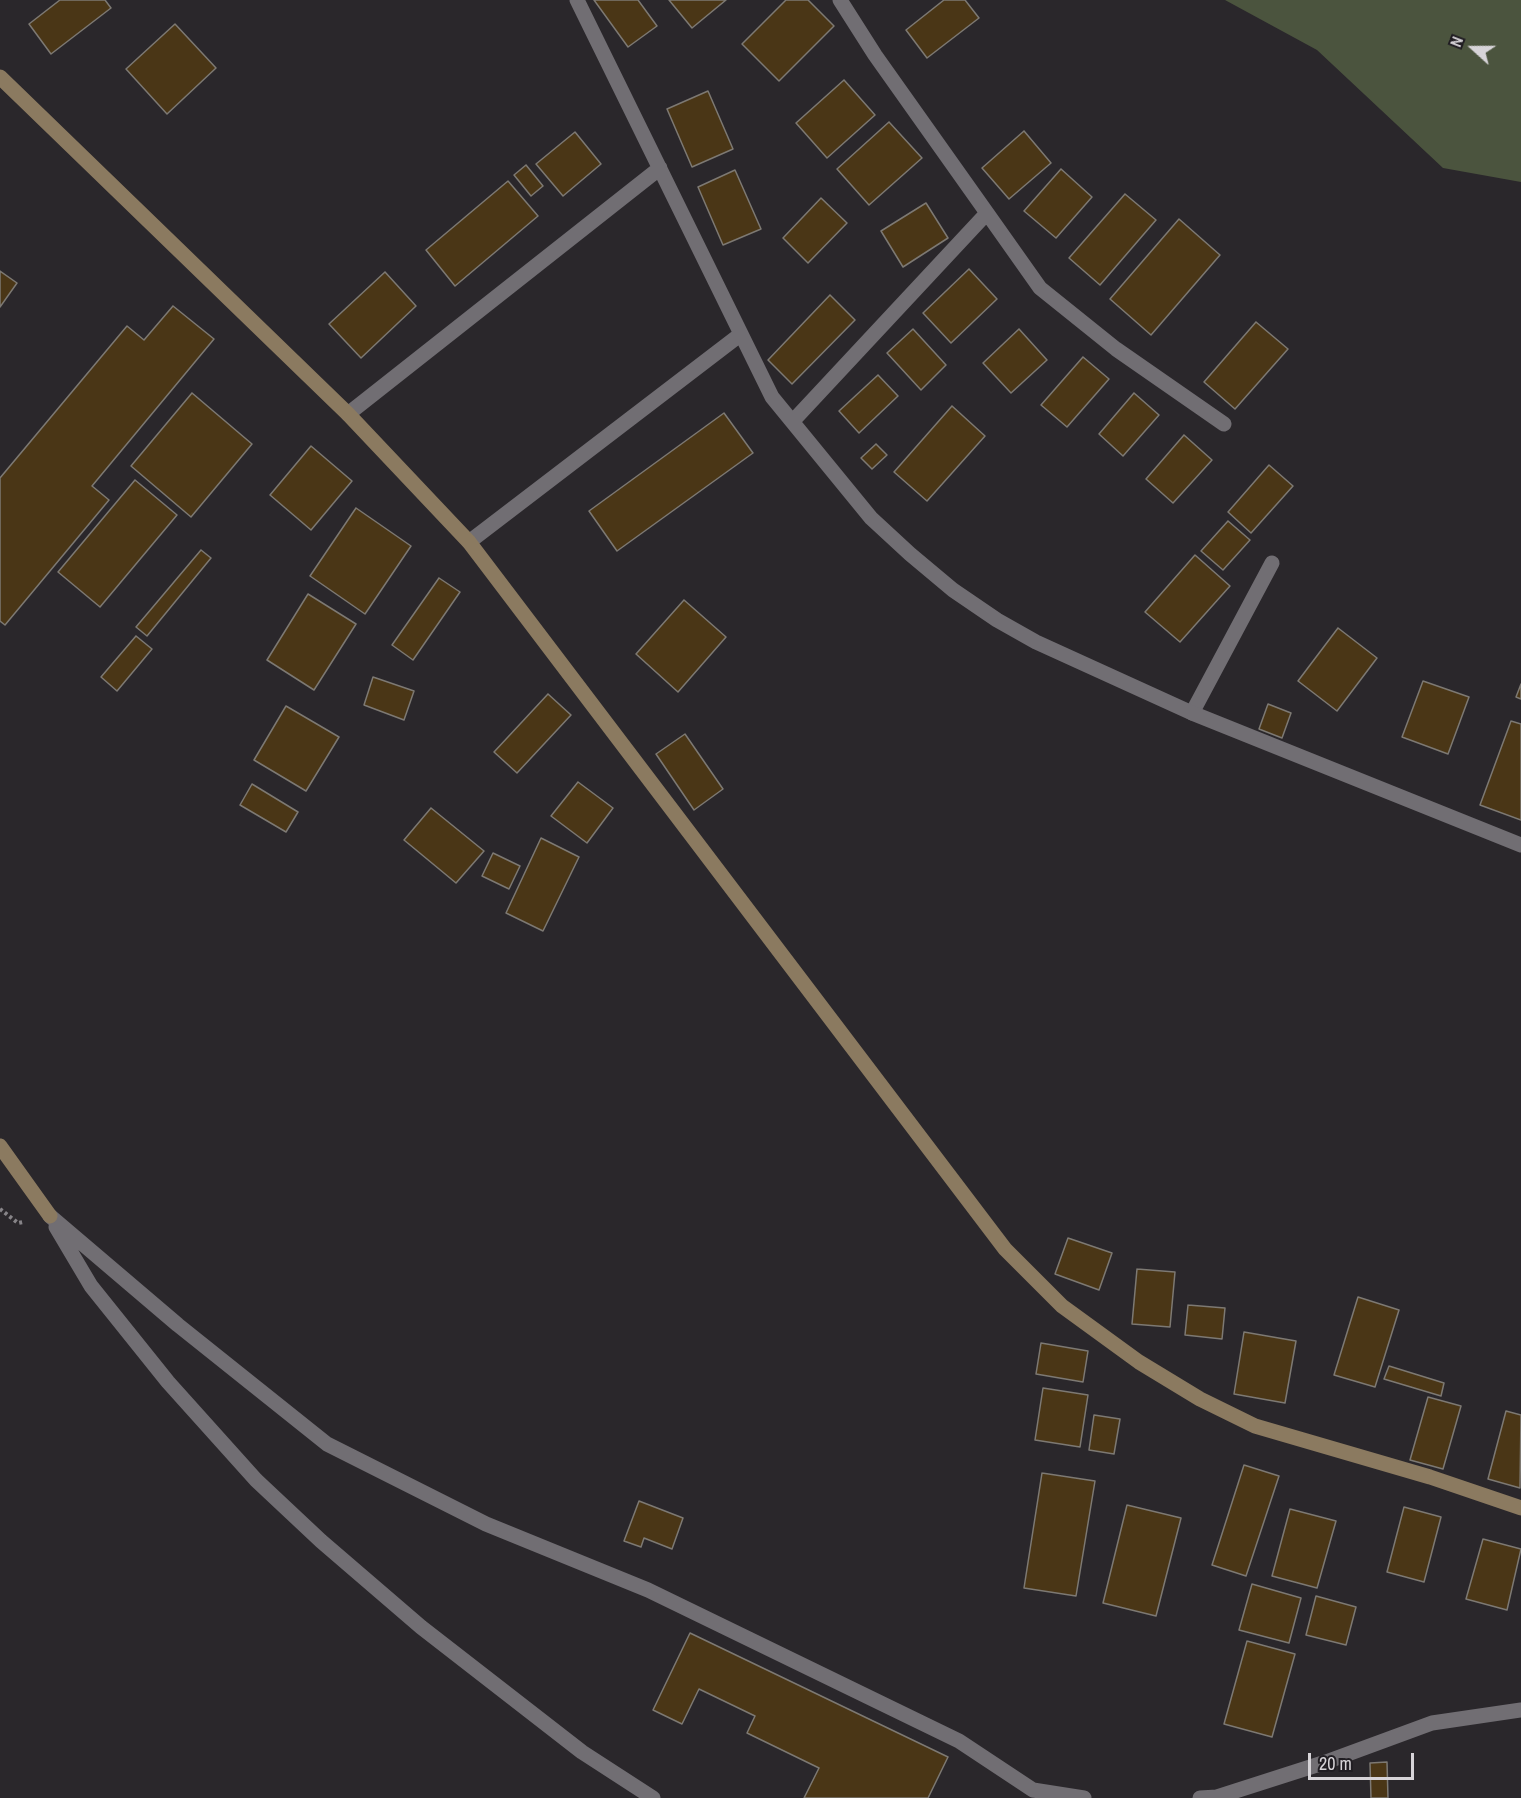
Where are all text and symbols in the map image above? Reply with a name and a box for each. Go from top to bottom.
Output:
north arrow [1443,18,1503,78]
text: N [1444,33,1468,50]
scale bar [1311,1741,1418,1779]
text: 20 m [1319,1751,1352,1776]

